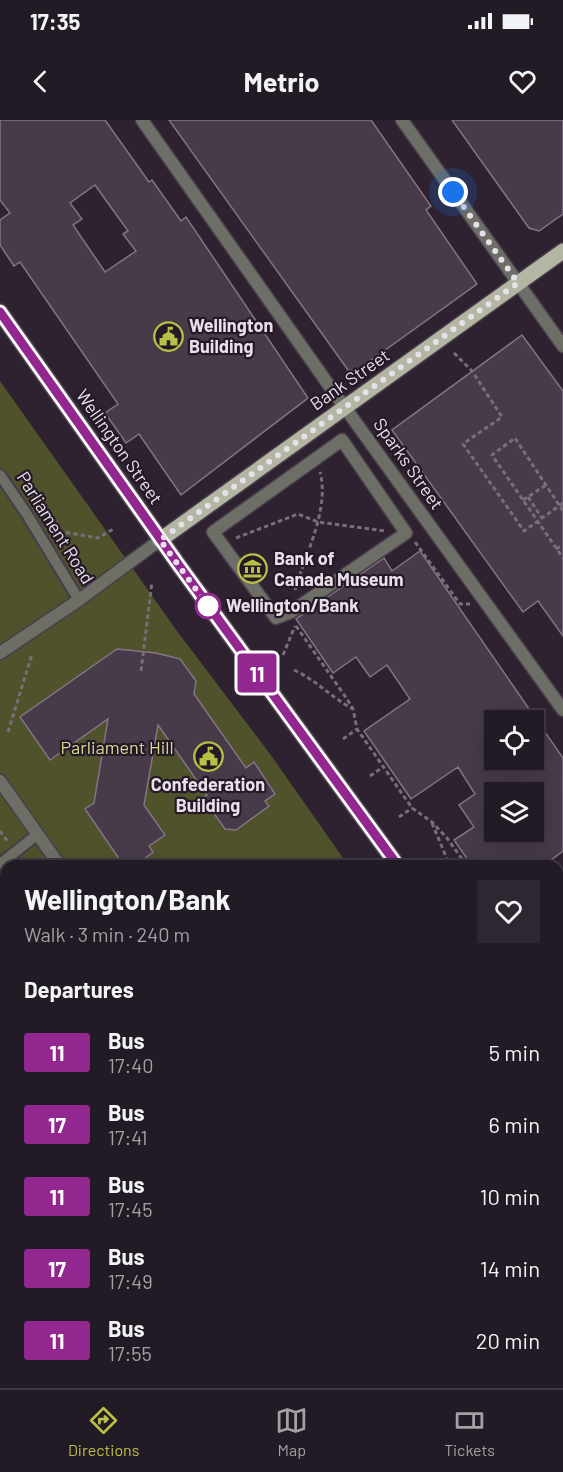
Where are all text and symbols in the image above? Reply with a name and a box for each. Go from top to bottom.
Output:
text: 17:35 [30,8,80,34]
icon: back [24,65,57,98]
text: Metrio [243,65,320,97]
icon: heart [506,65,539,98]
your location [438,177,468,207]
place label: Wellington Building [189,314,273,357]
public building icon: Wellington Building [152,320,184,352]
street label: Bank Street [306,344,393,415]
street label: Wellington Street [72,385,168,508]
street label: Sparks Street [369,413,448,513]
street label: Parliament Road [13,467,99,588]
place label: Bank of Canada Museum [274,547,403,590]
museum icon: Bank of Canada Museum [237,553,269,585]
marker: Wellington/Bank [195,593,221,619]
place label: Wellington/Bank [226,594,359,616]
line badge: 11 [230,654,284,692]
text: 11 [249,661,265,686]
map controls [484,710,544,842]
button: locate [484,710,544,770]
park label: Parliament Hill [60,736,174,758]
public building icon: Confederation Building [192,740,224,772]
place label: Confederation Building [151,773,265,816]
button: layers [484,782,544,842]
button: heart [477,880,540,943]
text: Wellington/Bank [24,882,230,916]
text: Walk · 3 min · 240 m [24,922,190,946]
text: Departures [24,976,134,1002]
text: Bus [108,1027,145,1053]
text: 5 min [489,1039,540,1065]
text: 11 [49,1040,65,1065]
text: 17:40 [108,1053,154,1077]
text: Bus [108,1099,145,1125]
text: 6 min [489,1111,540,1137]
text: 17 [48,1112,66,1137]
text: 17:41 [108,1125,147,1149]
text: Bus [108,1171,145,1197]
text: 10 min [480,1183,540,1209]
text: 11 [49,1184,65,1209]
text: 17:45 [108,1197,153,1221]
text: Bus [108,1243,145,1269]
text: 14 min [480,1255,540,1281]
text: 17 [48,1256,66,1281]
text: 17:49 [108,1269,153,1293]
text: Bus [108,1315,145,1341]
text: 20 min [476,1327,540,1353]
text: 11 [49,1328,65,1353]
text: 17:55 [108,1341,152,1365]
tab: Directions [68,1404,139,1459]
tab: Map [275,1404,308,1459]
tab: Tickets [444,1404,495,1459]

